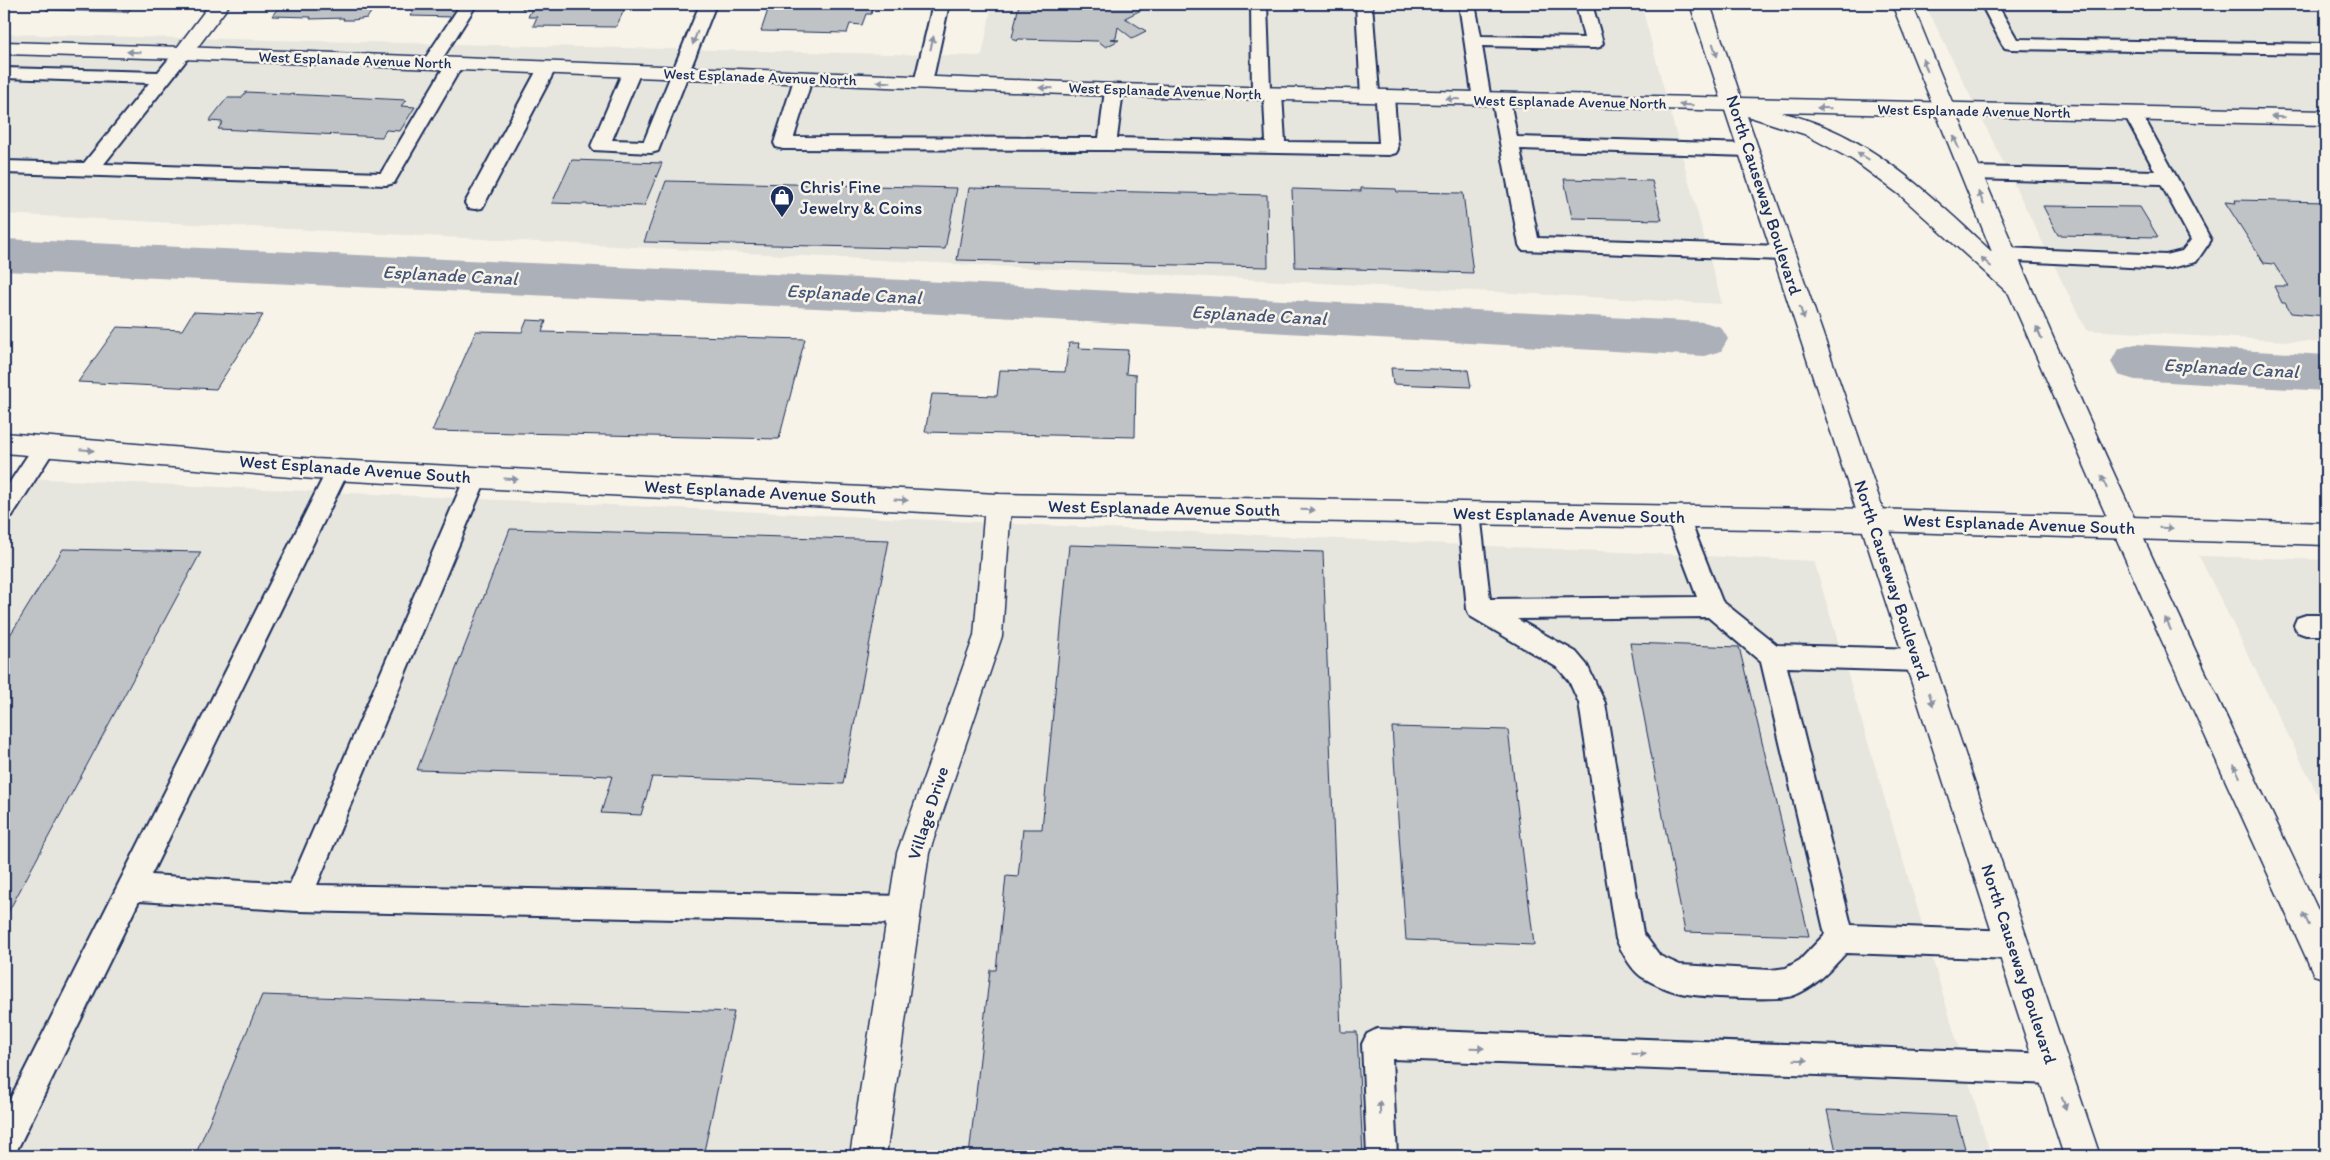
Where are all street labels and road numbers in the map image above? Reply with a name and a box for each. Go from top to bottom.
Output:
street label: West Esplanade Avenue North [258,48,452,72]
street label: West Esplanade Avenue North [663,65,857,89]
street label: West Esplanade Avenue North [1068,79,1262,103]
street label: West Esplanade Avenue North [1473,91,1667,113]
street label: North Causeway Boulevard [1721,92,1807,298]
street label: West Esplanade Avenue North [1877,100,2071,122]
street label: West Esplanade Avenue South [238,450,472,488]
street label: West Esplanade Avenue South [643,475,877,509]
street label: North Causeway Boulevard [1849,477,1935,683]
street label: West Esplanade Avenue South [1048,495,1280,521]
street label: West Esplanade Avenue South [1453,502,1685,528]
street label: West Esplanade Avenue South [1903,509,2135,539]
street label: Village Drive [903,764,953,862]
street label: North Causeway Boulevard [1976,861,2062,1067]

